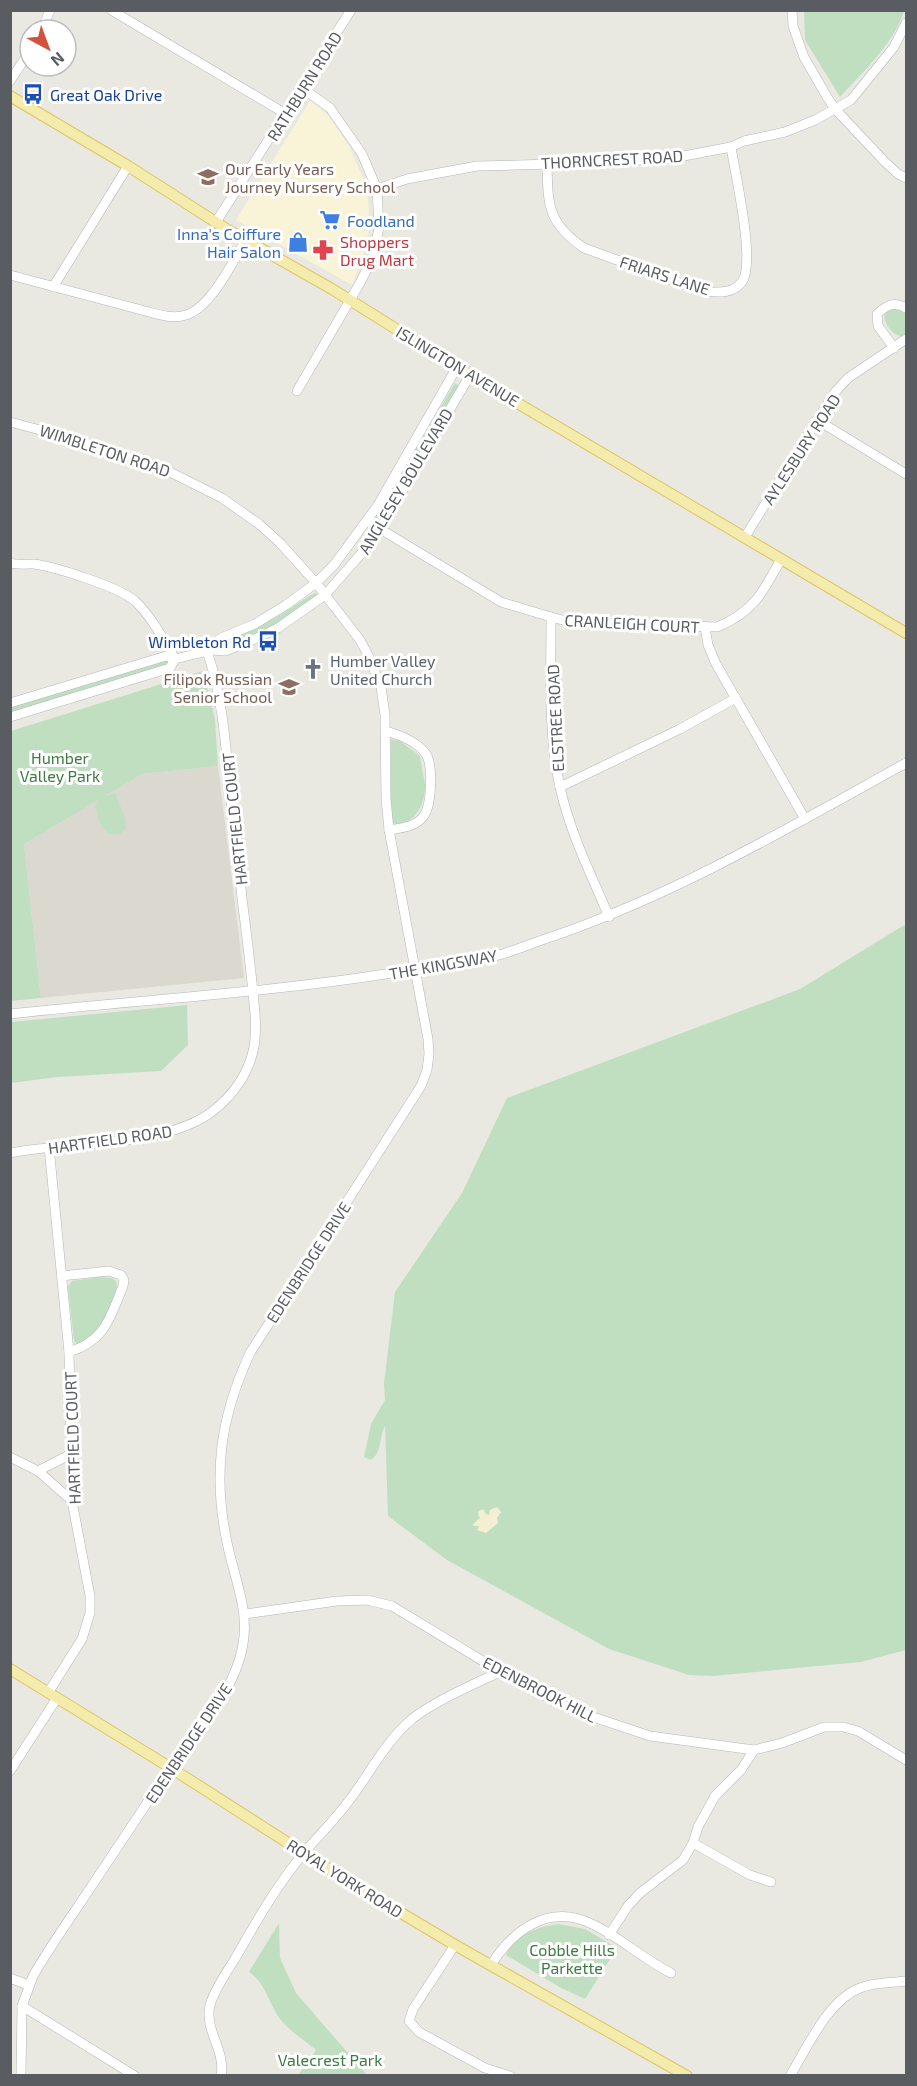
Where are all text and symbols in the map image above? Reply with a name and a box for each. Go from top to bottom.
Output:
north arrow [18,18,78,78]
street label: RATHBURN ROAD [263,28,345,144]
text: N [48,49,69,71]
bus stop icon: Great Oak Drive [21,82,45,106]
place label: Great Oak Drive [50,85,162,104]
street label: THORNCREST ROAD [540,146,684,172]
place label: Our Early Years Journey Nursery School [225,159,395,196]
school or university icon: Our Early Years Journey Nursery School [196,165,220,189]
supermarket icon: Foodland [318,208,342,232]
place label: Foodland [347,211,415,230]
place label: Inna's Coiffure Hair Salon [177,224,281,261]
shop icon: Inna's Coiffure Hair Salon [286,230,310,254]
place label: Shoppers Drug Mart [340,232,414,269]
pharmacy icon: Shoppers Drug Mart [311,238,335,262]
street label: FRIARS LANE [618,252,712,298]
street label: ISLINGTON AVENUE [393,322,523,410]
street label: AYLESBURY ROAD [758,390,844,508]
street label: ANGLESEY BOULEVARD [354,405,456,557]
street label: WIMBLETON ROAD [37,420,173,480]
street label: CRANLEIGH COURT [564,610,700,636]
bus stop icon: Wimbleton Rd [256,629,280,653]
place label: Wimbleton Rd [148,632,251,651]
place label: Humber Valley United Church [330,651,436,688]
church icon: Humber Valley United Church [301,657,325,681]
street label: ELSTREE ROAD [543,664,567,772]
place label: Filipok Russian Senior School [163,669,272,706]
school or university icon: Filipok Russian Senior School [277,675,301,699]
park label: Humber Valley Park [20,748,100,785]
street label: HARTFIELD COURT [218,752,250,886]
street label: THE KINGSWAY [387,945,499,983]
street label: HARTFIELD ROAD [47,1121,173,1157]
street label: EDENBRIDGE DRIVE [262,1198,354,1326]
street label: HARTFIELD COURT [60,1371,84,1505]
street label: EDENBROOK HILL [480,1652,600,1726]
street label: EDENBRIDGE DRIVE [141,1679,235,1807]
street label: ROYAL YORK ROAD [284,1835,406,1921]
park label: Cobble Hills Parkette [529,1940,615,1977]
park label: Valecrest Park [278,2050,382,2069]

